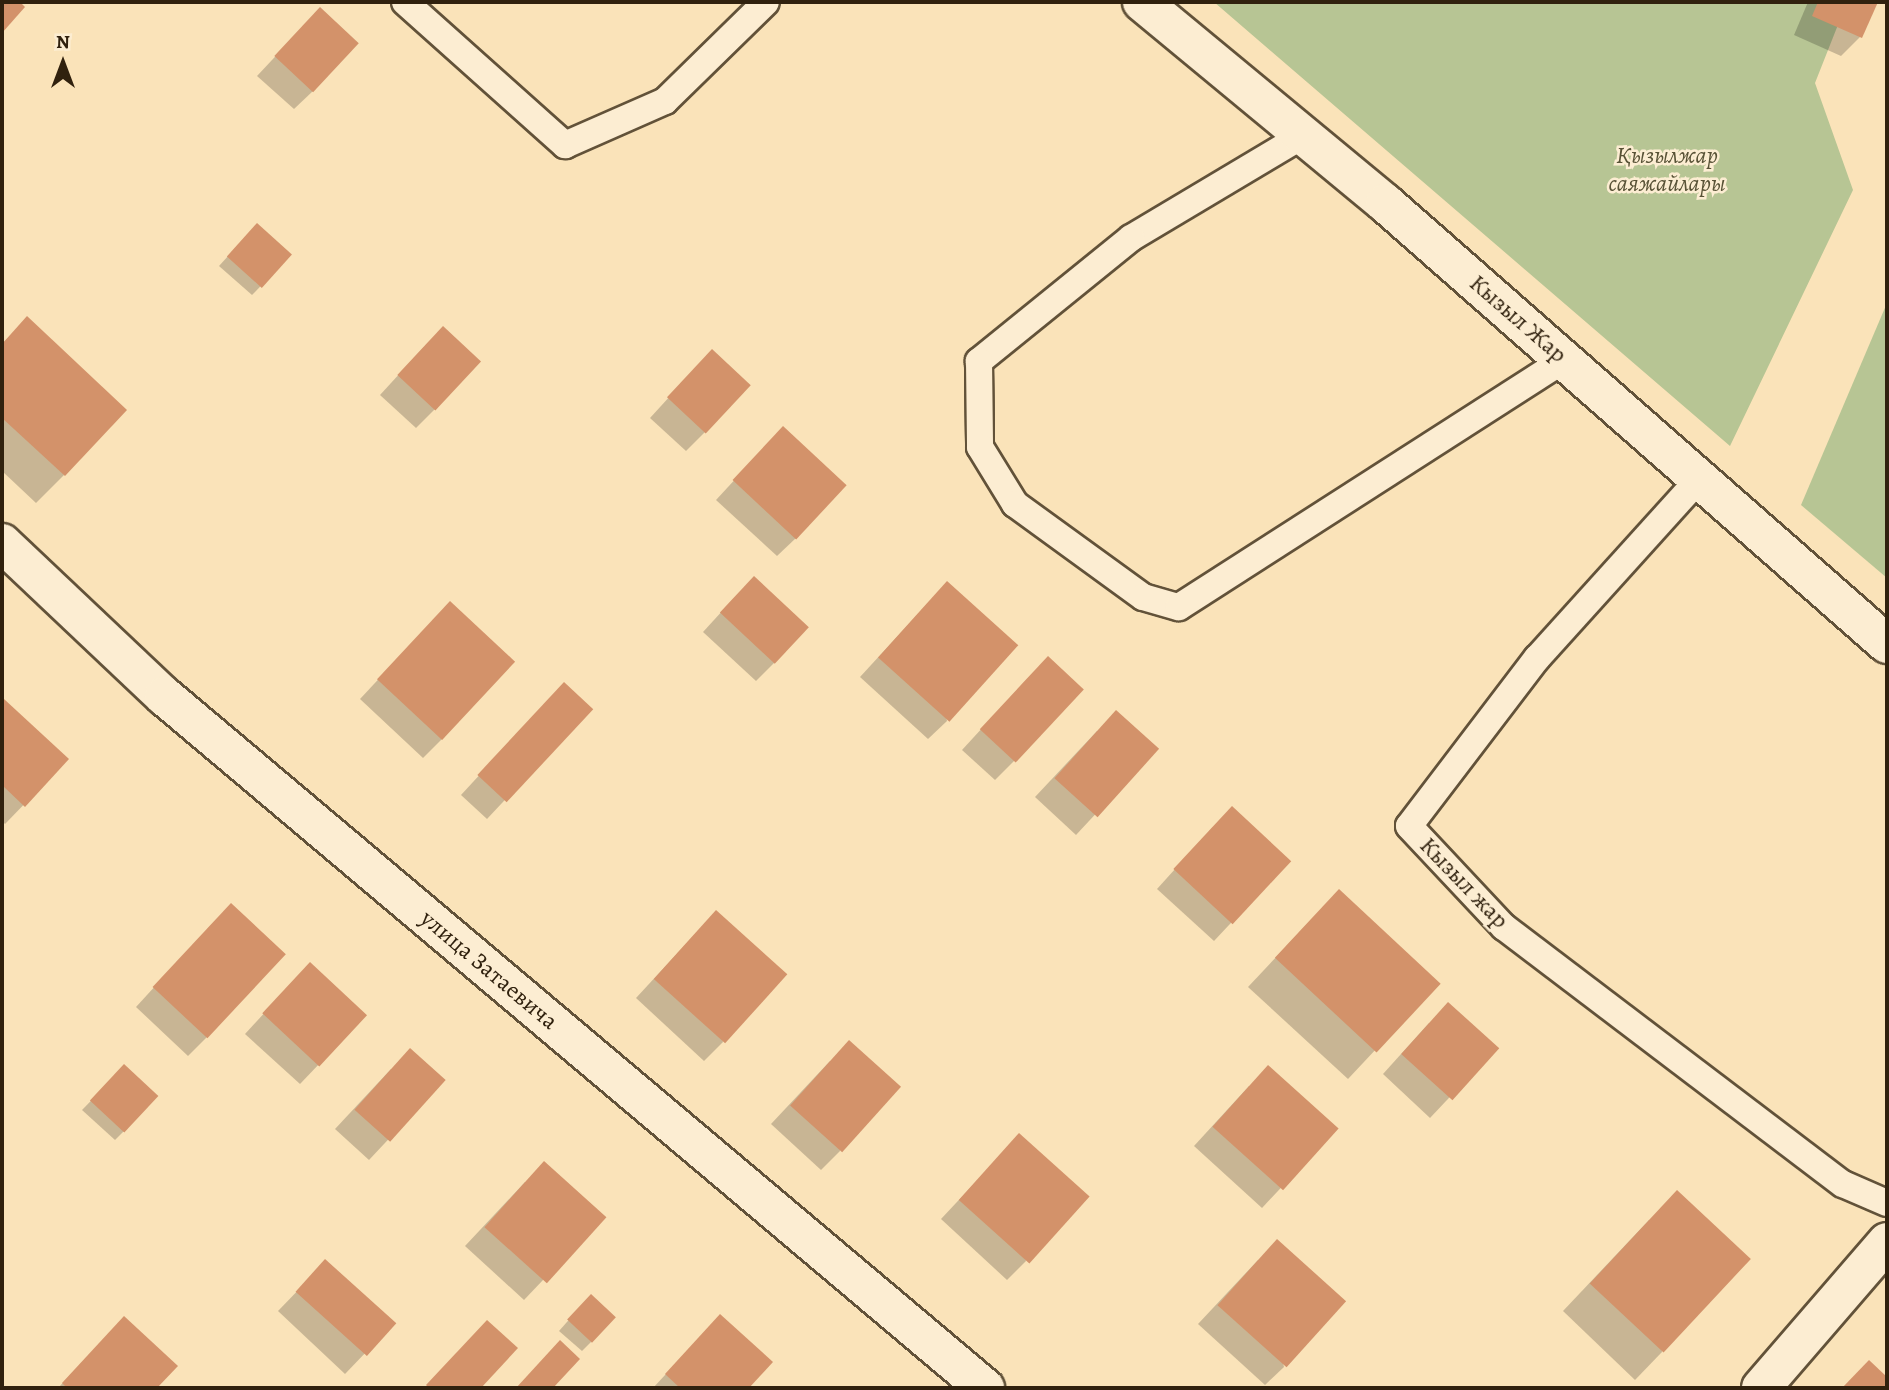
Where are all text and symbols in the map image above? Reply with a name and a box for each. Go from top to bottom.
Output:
north arrow [28,28,98,98]
text: N [56,29,70,55]
park label: Қызылжар саяжайлары [1609,142,1725,198]
street label: Кызыл Жар [1463,269,1573,369]
street label: Кызыл жар [1414,831,1514,935]
street label: улица Затаевича [414,904,564,1036]

